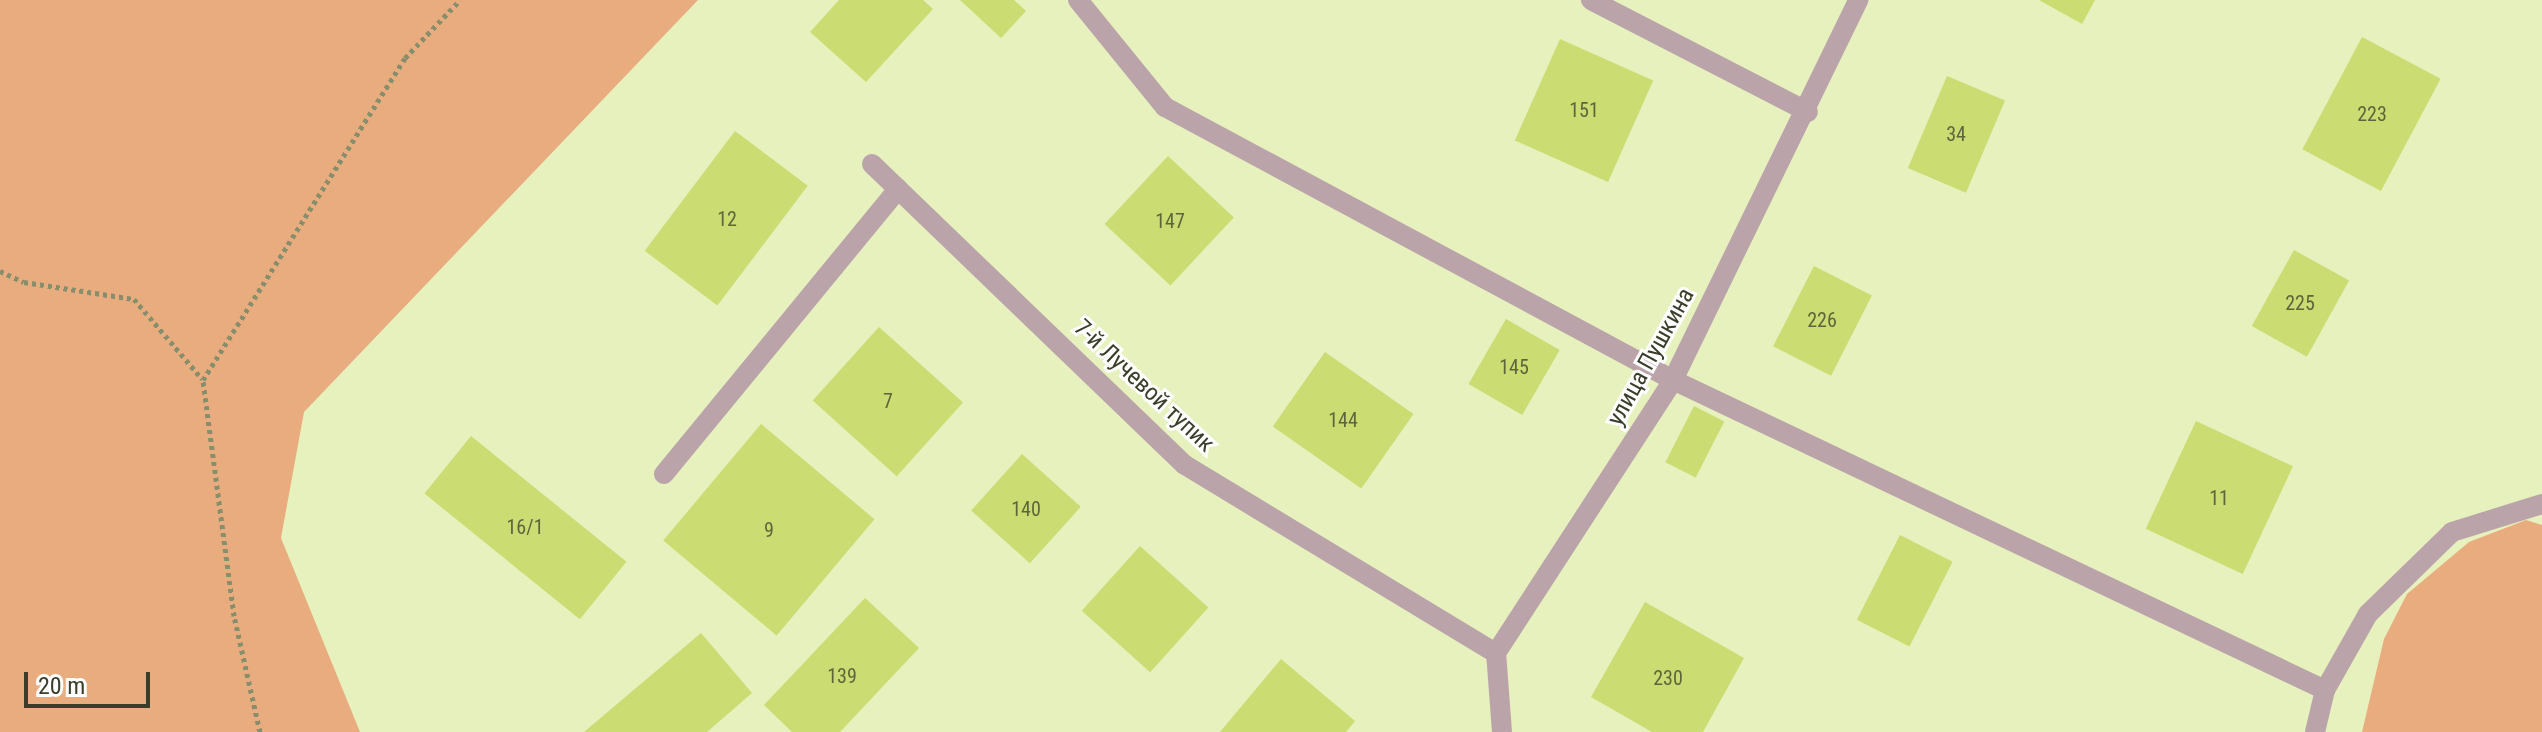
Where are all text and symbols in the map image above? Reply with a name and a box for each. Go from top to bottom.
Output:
house number: 151 [1569,98,1599,122]
house number: 223 [2357,102,2387,126]
house number: 34 [1946,122,1966,146]
house number: 12 [717,207,737,231]
house number: 147 [1155,209,1185,233]
street label: улица Пушкина [1601,283,1701,431]
house number: 225 [2285,291,2315,315]
house number: 226 [1807,308,1837,332]
street label: 7-й Лучевой тупик [1068,314,1220,458]
house number: 145 [1499,355,1529,379]
house number: 7 [883,389,893,413]
house number: 144 [1328,408,1358,432]
house number: 11 [2209,486,2229,510]
house number: 140 [1011,497,1041,521]
house number: 16/1 [506,515,544,539]
house number: 9 [764,518,774,542]
scale bar [28,656,154,706]
house number: 139 [827,664,857,688]
house number: 230 [1653,666,1683,690]
text: 20 m [38,672,85,700]

